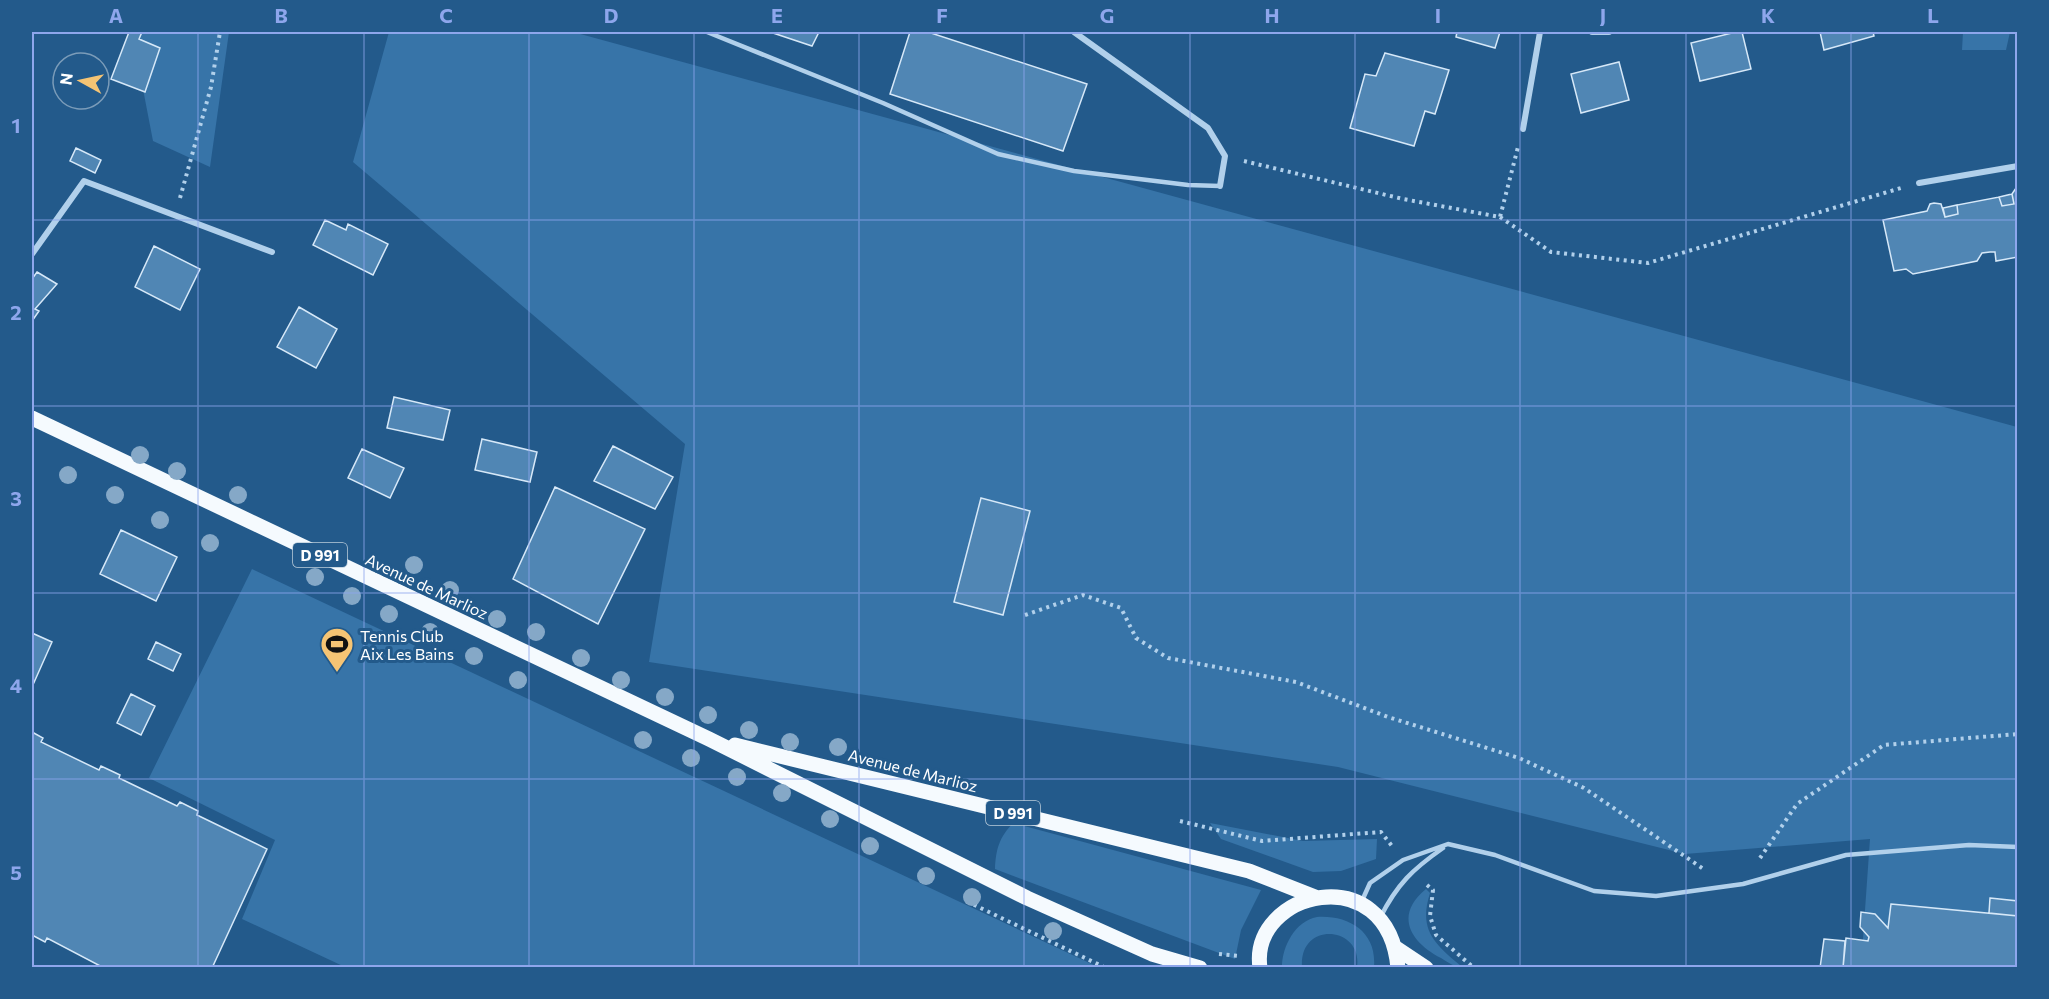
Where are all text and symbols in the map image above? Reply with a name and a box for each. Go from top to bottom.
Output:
text: A [109,3,123,27]
text: B [274,3,288,27]
text: C [439,3,453,27]
text: D [604,3,618,27]
text: E [771,3,783,27]
text: F [936,3,948,27]
text: G [1100,3,1114,27]
text: H [1265,3,1280,27]
text: I [1435,3,1441,27]
text: J [1600,3,1606,27]
text: K [1761,3,1775,27]
text: L [1927,3,1939,27]
north arrow [51,51,111,111]
text: N [55,72,76,86]
text: 1 [11,113,21,137]
text: 2 [10,300,22,324]
text: 3 [10,486,22,510]
road number: D 991 [293,543,347,567]
street label: Avenue de Marlioz [363,549,491,623]
sports icon: Tennis Club Aix Les Bains [319,626,355,673]
place label: Tennis Club Aix Les Bains [360,626,454,663]
text: 4 [10,673,22,697]
street label: Avenue de Marlioz [846,745,980,795]
road number: D 991 [986,801,1040,825]
text: 5 [10,860,22,884]

